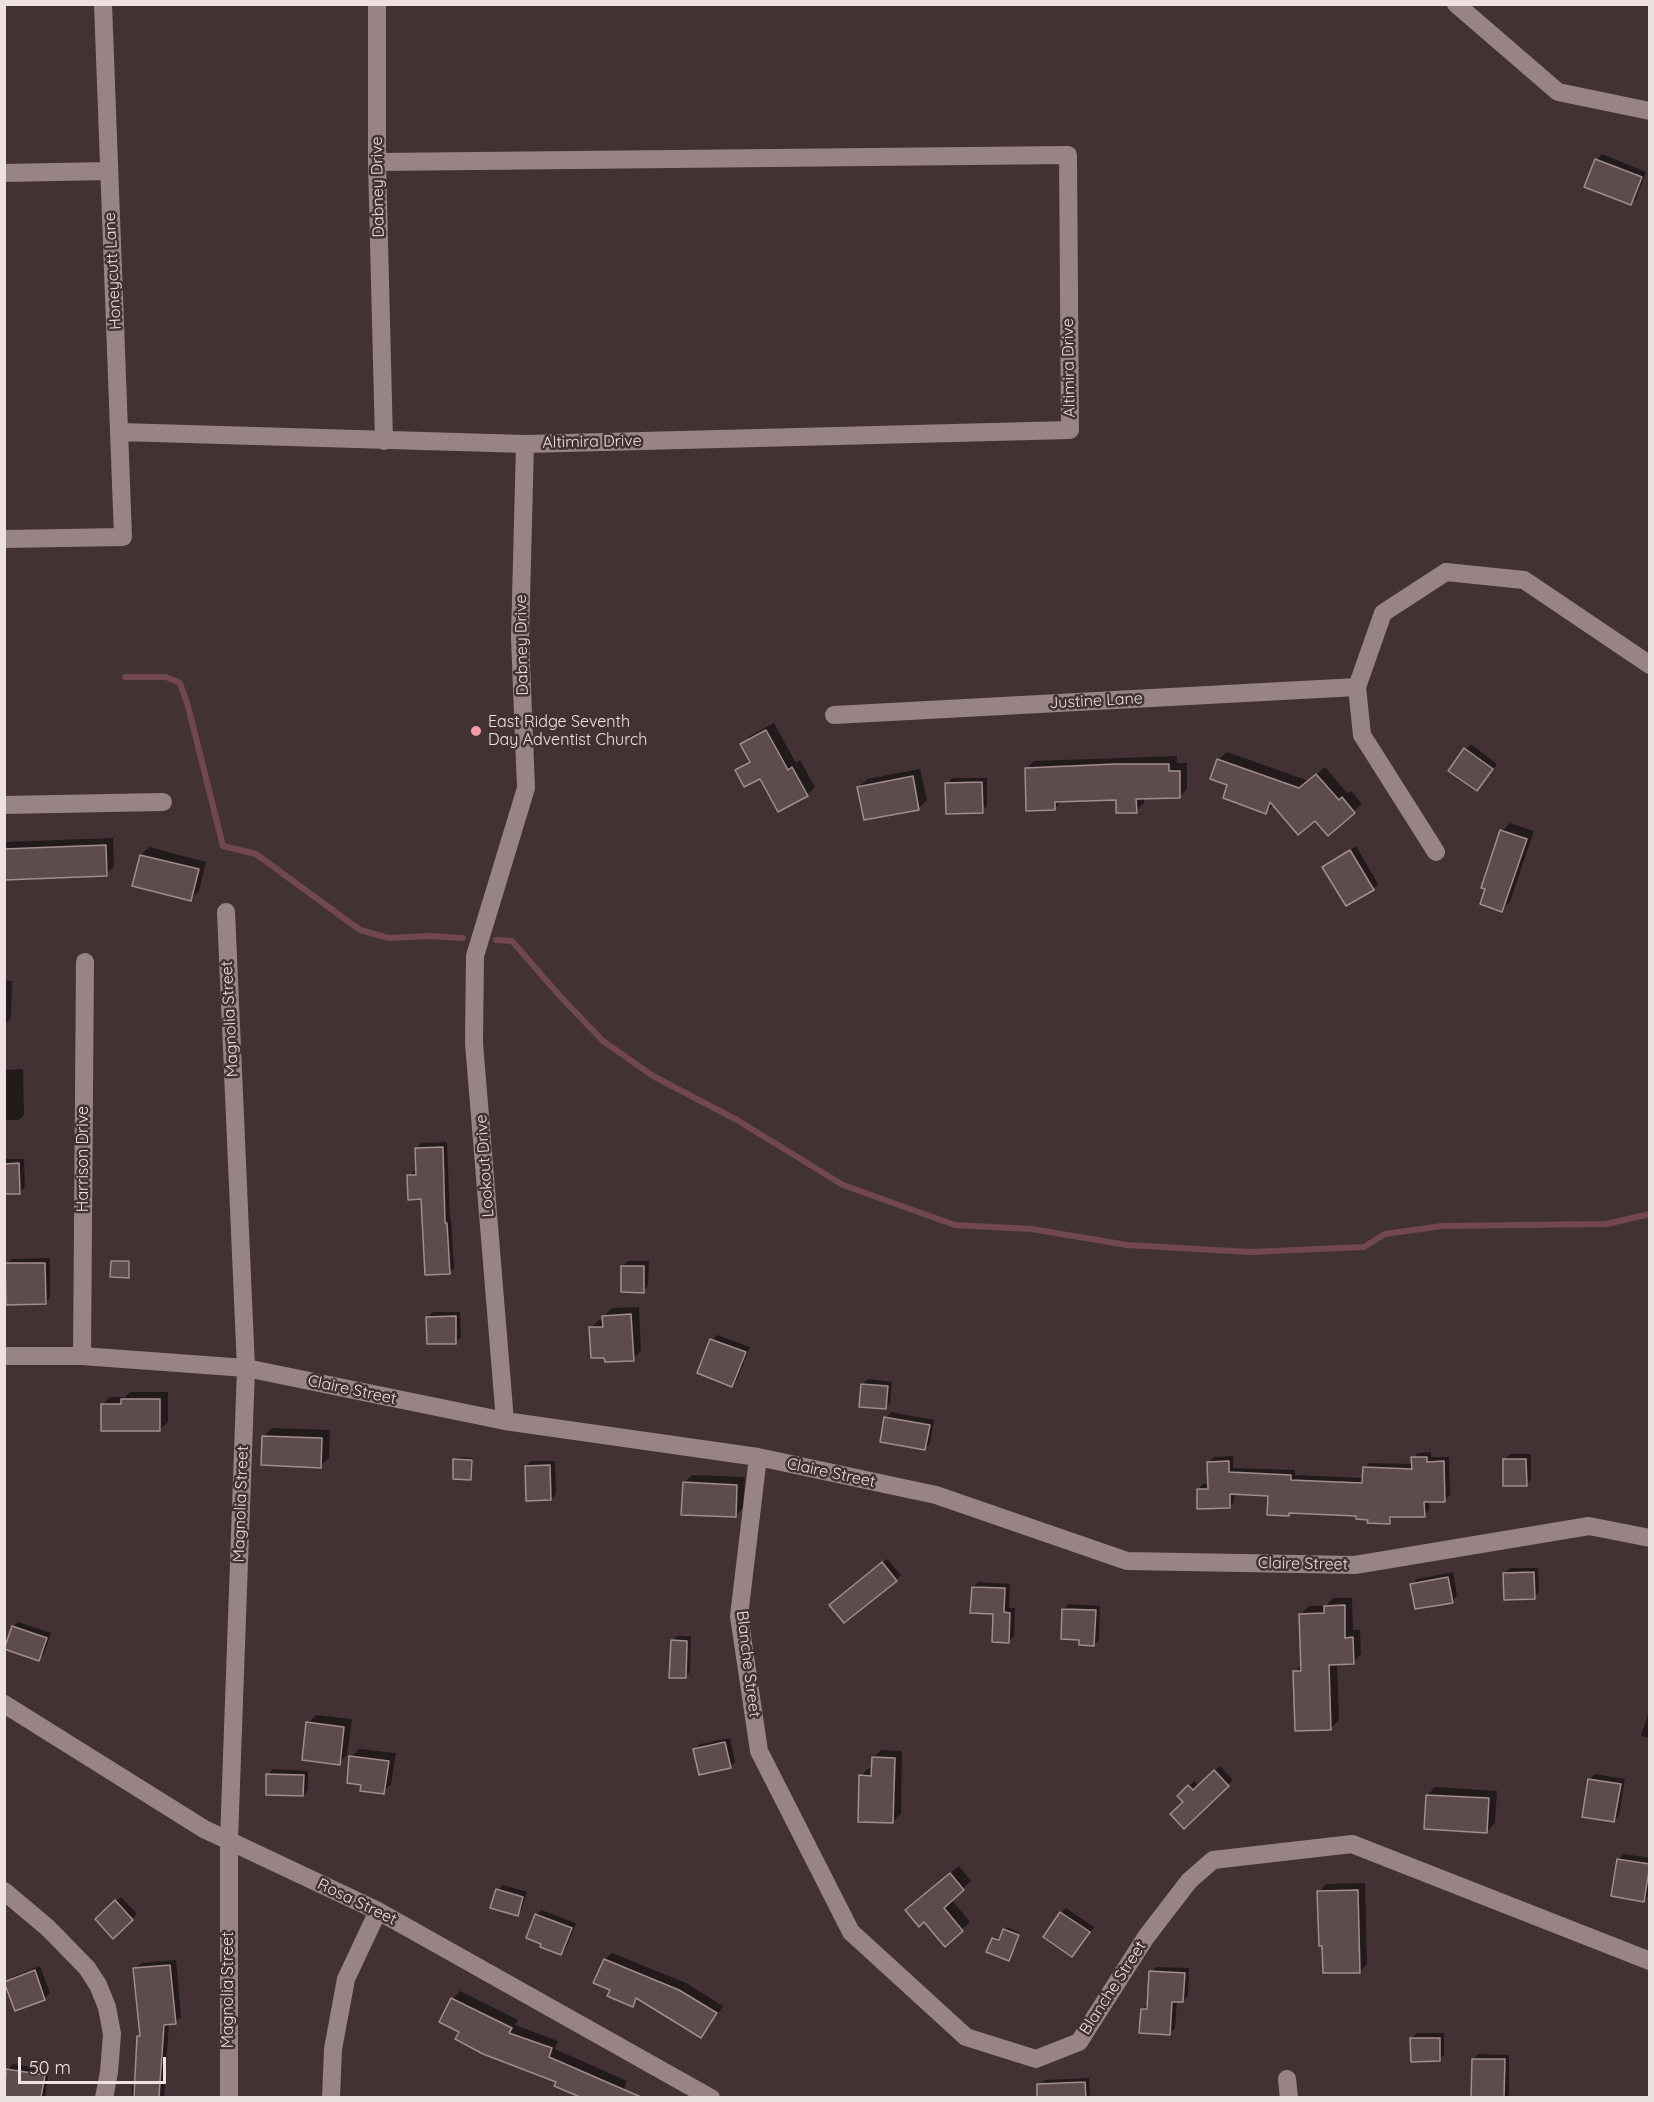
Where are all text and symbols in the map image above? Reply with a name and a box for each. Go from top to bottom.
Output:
street label: Dabney Drive [368,136,388,238]
street label: Honeycutt Lane [100,212,126,330]
street label: Altimira Drive [1059,318,1079,418]
street label: Altimira Drive [542,432,642,452]
street label: Dabney Drive [512,594,532,696]
street label: Justine Lane [1049,689,1143,713]
place label: East Ridge Seventh Day Adventist Church [488,712,647,750]
marker: East Ridge Seventh Day Adventist Church [469,724,483,738]
street label: Magnolia Street [217,960,243,1078]
street label: Harrison Drive [73,1106,93,1212]
street label: Lookout Drive [472,1114,498,1218]
street label: Claire Street [306,1371,398,1409]
street label: Magnolia Street [229,1445,253,1563]
street label: Claire Street [785,1454,877,1492]
street label: Claire Street [1258,1554,1348,1574]
street label: Blanche Street [732,1609,764,1719]
street label: Rosa Street [314,1875,400,1929]
street label: Magnolia Street [218,1932,238,2048]
street label: Blanche Street [1076,1938,1150,2038]
scale bar [21,2045,170,2083]
text: 50 m [29,2056,71,2079]

